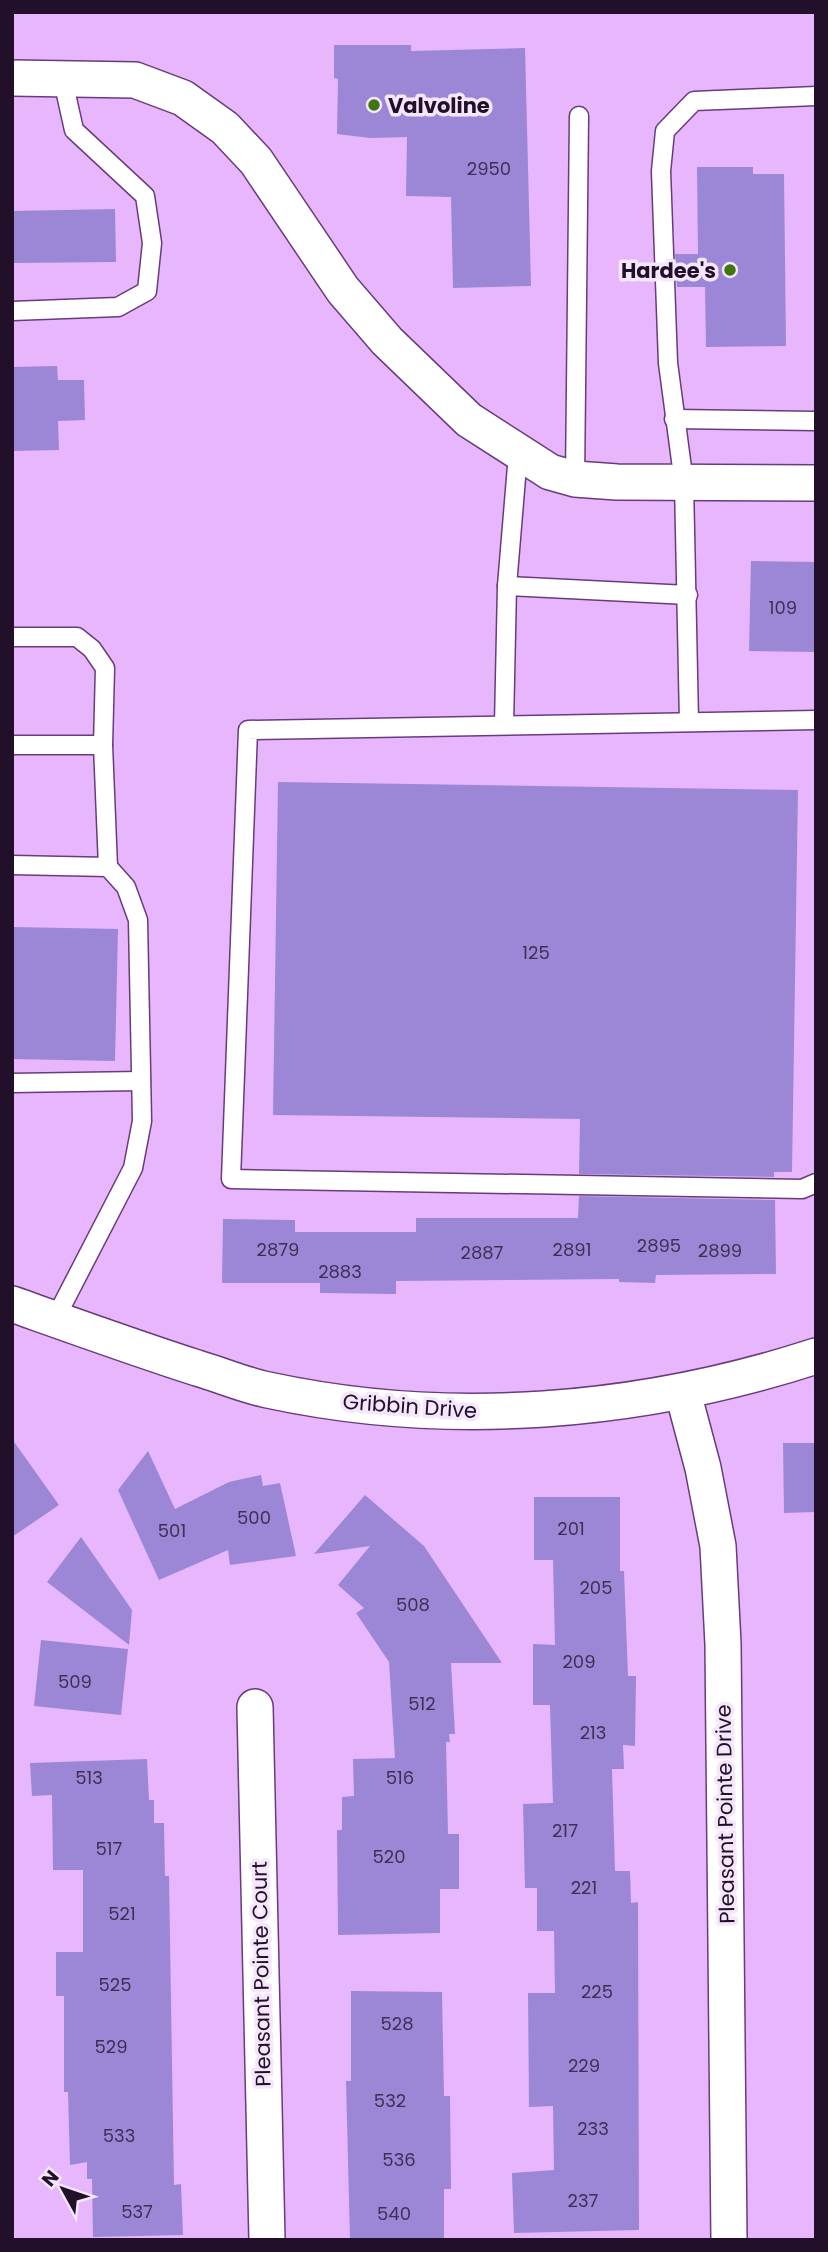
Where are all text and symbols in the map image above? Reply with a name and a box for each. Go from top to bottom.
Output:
place label: Valvoline [388,91,490,120]
marker: Valvoline [366,97,382,113]
house number: 2950 [467,156,511,181]
place label: Hardee's [621,256,716,285]
marker: Hardee's [722,262,738,278]
house number: 109 [769,595,797,620]
house number: 125 [522,940,550,965]
house number: 2895 [637,1233,681,1258]
house number: 2879 [257,1237,299,1262]
house number: 2891 [553,1237,591,1262]
house number: 2899 [698,1238,742,1263]
house number: 2887 [461,1240,504,1265]
house number: 2883 [318,1259,362,1284]
street label: Gribbin Drive [342,1387,478,1425]
house number: 500 [237,1505,271,1530]
house number: 201 [557,1516,585,1541]
house number: 501 [158,1518,186,1543]
house number: 205 [580,1575,612,1600]
house number: 508 [396,1592,430,1617]
house number: 209 [563,1649,596,1674]
house number: 509 [58,1669,92,1694]
house number: 512 [408,1691,436,1716]
street label: Pleasant Pointe Drive [709,1704,741,1924]
house number: 213 [580,1720,606,1745]
house number: 513 [75,1765,103,1790]
house number: 516 [386,1765,414,1790]
house number: 217 [552,1818,578,1843]
house number: 517 [96,1836,123,1861]
house number: 520 [373,1844,405,1869]
street label: Pleasant Pointe Court [245,1861,277,2087]
house number: 221 [571,1875,597,1900]
house number: 521 [108,1901,136,1926]
house number: 525 [99,1972,131,1997]
house number: 225 [581,1979,613,2004]
house number: 528 [380,2011,414,2036]
house number: 529 [95,2034,128,2059]
house number: 229 [568,2053,600,2078]
house number: 532 [374,2088,406,2113]
house number: 233 [577,2116,609,2141]
house number: 533 [103,2123,135,2148]
house number: 536 [382,2147,416,2172]
north arrow [28,2154,98,2224]
text: N [35,2164,65,2193]
house number: 237 [568,2188,599,2213]
house number: 537 [121,2199,153,2224]
house number: 540 [377,2201,411,2226]

